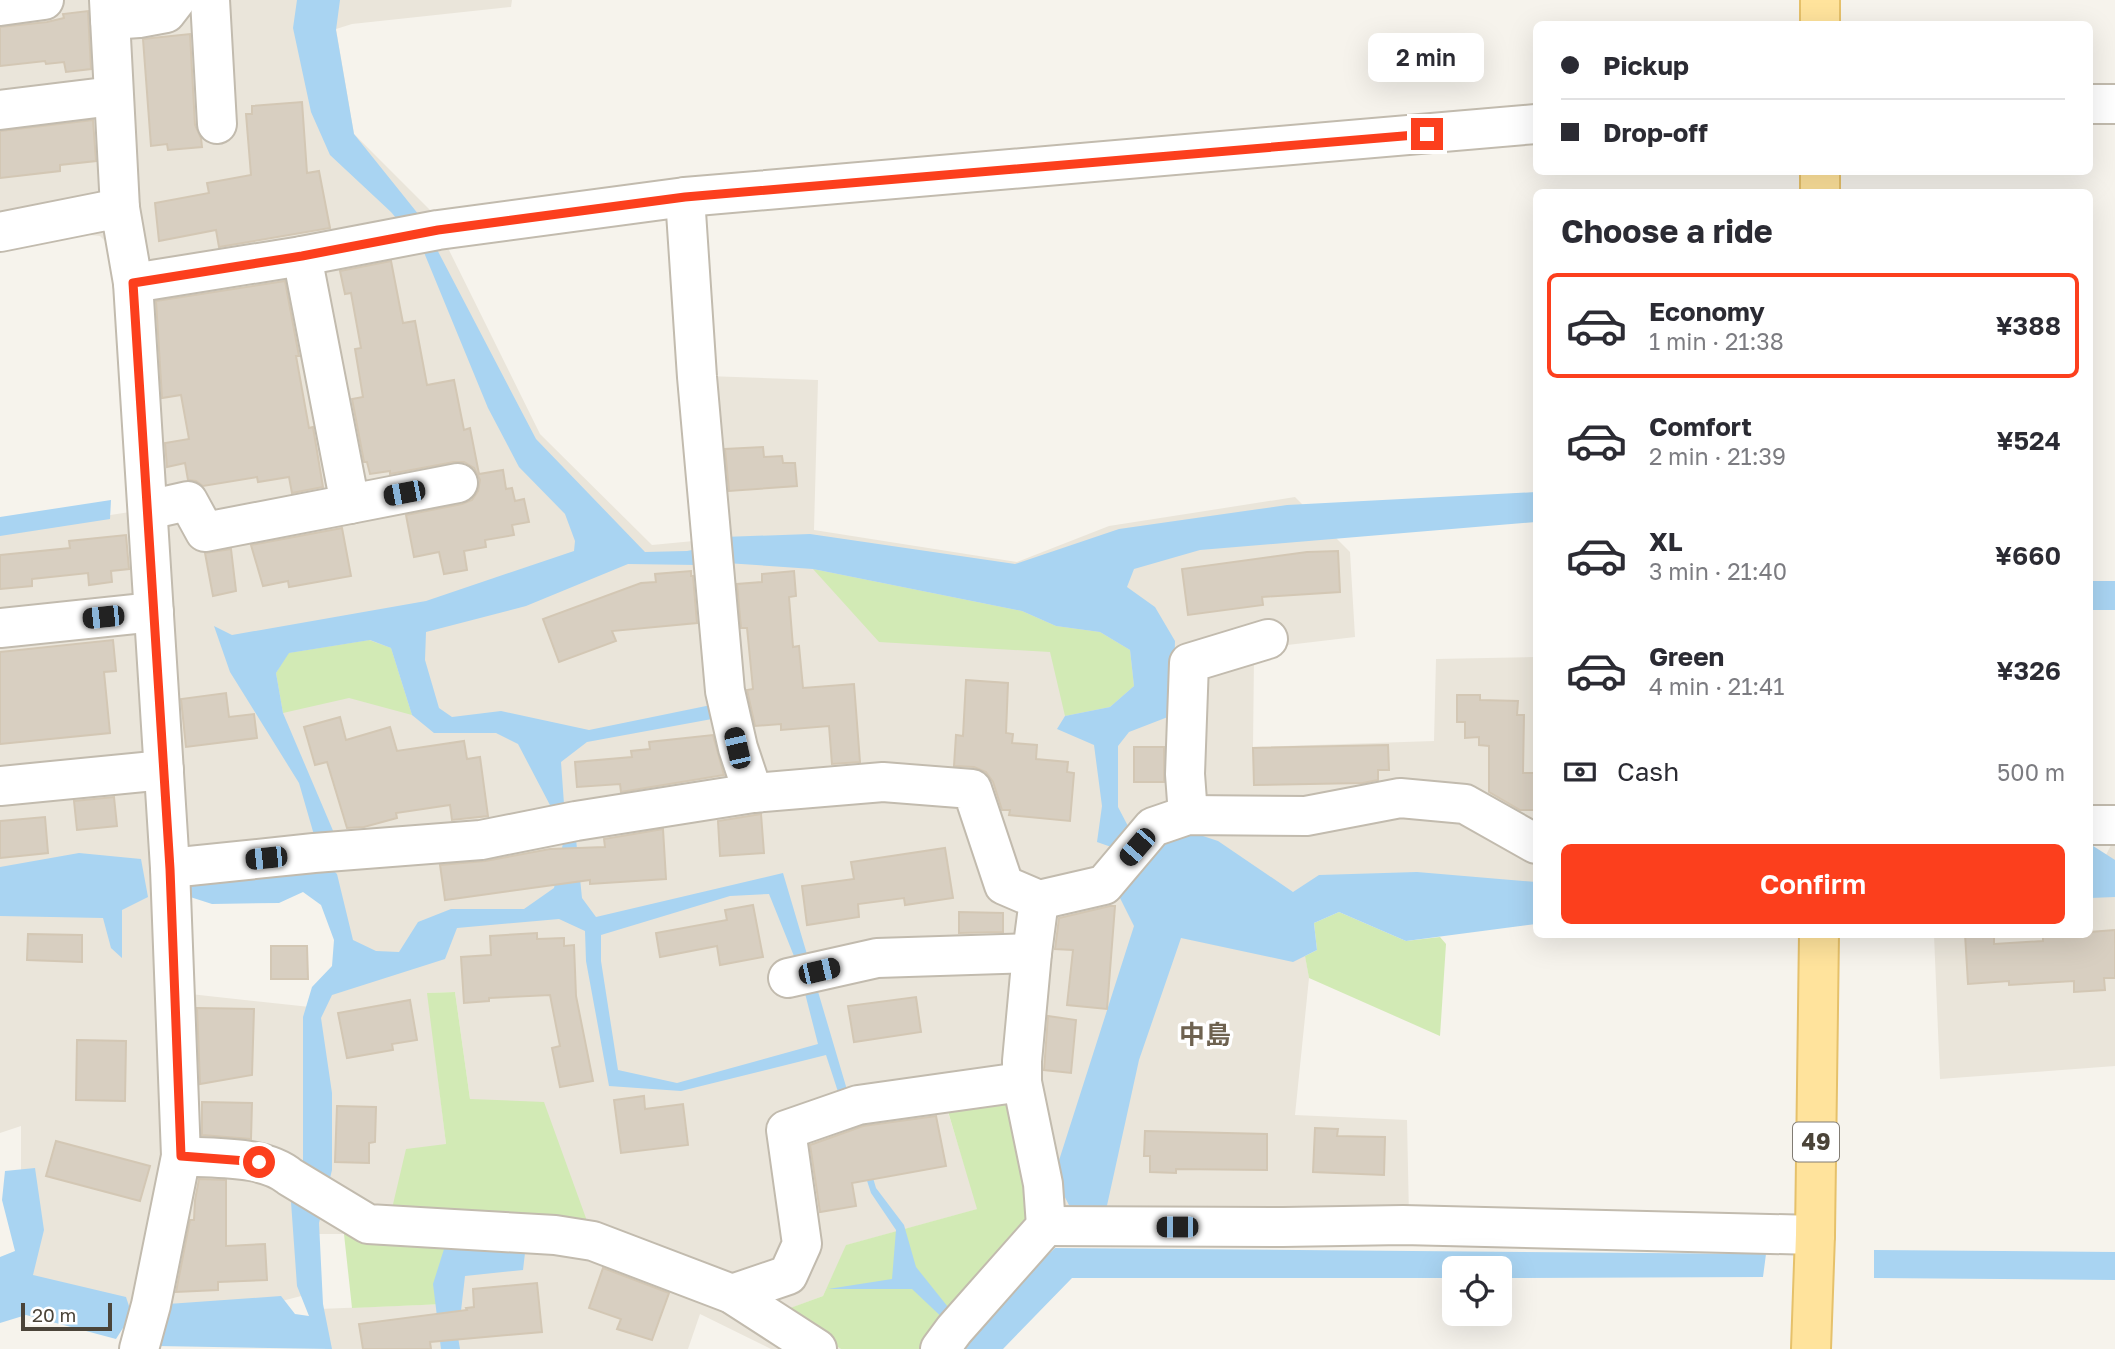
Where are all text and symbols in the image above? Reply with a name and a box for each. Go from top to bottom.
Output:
callout: 2 min [1369,32,1485,82]
text: 2 min [1396,43,1456,71]
text: Pickup [1603,50,1689,81]
text: Drop-off [1603,117,1708,148]
route end [1411,118,1443,150]
text: Choose a ride [1561,212,1773,250]
icon: car [1565,294,1628,357]
text: Economy [1649,296,1765,327]
text: ¥388 [1996,310,2061,341]
text: 1 min · 21:38 [1649,327,1784,355]
icon: car [1565,409,1628,472]
text: Comfort [1649,411,1752,442]
text: ¥524 [1997,425,2061,456]
text: 2 min · 21:39 [1649,442,1786,470]
car [382,479,427,507]
icon: car [1565,524,1628,587]
text: XL [1649,526,1683,557]
text: ¥660 [1995,540,2061,571]
text: 3 min · 21:40 [1649,557,1787,585]
car [82,604,125,630]
icon: car [1565,639,1628,702]
text: Green [1649,641,1724,672]
text: ¥326 [1997,655,2061,686]
text: 4 min · 21:41 [1649,672,1784,700]
car [723,725,752,771]
icon: cash [1561,753,1599,791]
text: Cash [1617,756,1679,787]
text: 500 m [1997,758,2065,786]
car [1116,824,1159,870]
button: Confirm [1561,844,2065,924]
car [245,845,288,871]
car [797,956,842,986]
district label: 中島 [1179,1019,1231,1050]
road number: 49 [1793,1122,1839,1162]
route start [243,1146,275,1178]
car [1157,1217,1199,1238]
map controls [1442,1256,1512,1326]
button: locate [1442,1256,1512,1326]
scale bar [21,1300,112,1332]
text: 20 m [32,1303,76,1326]

